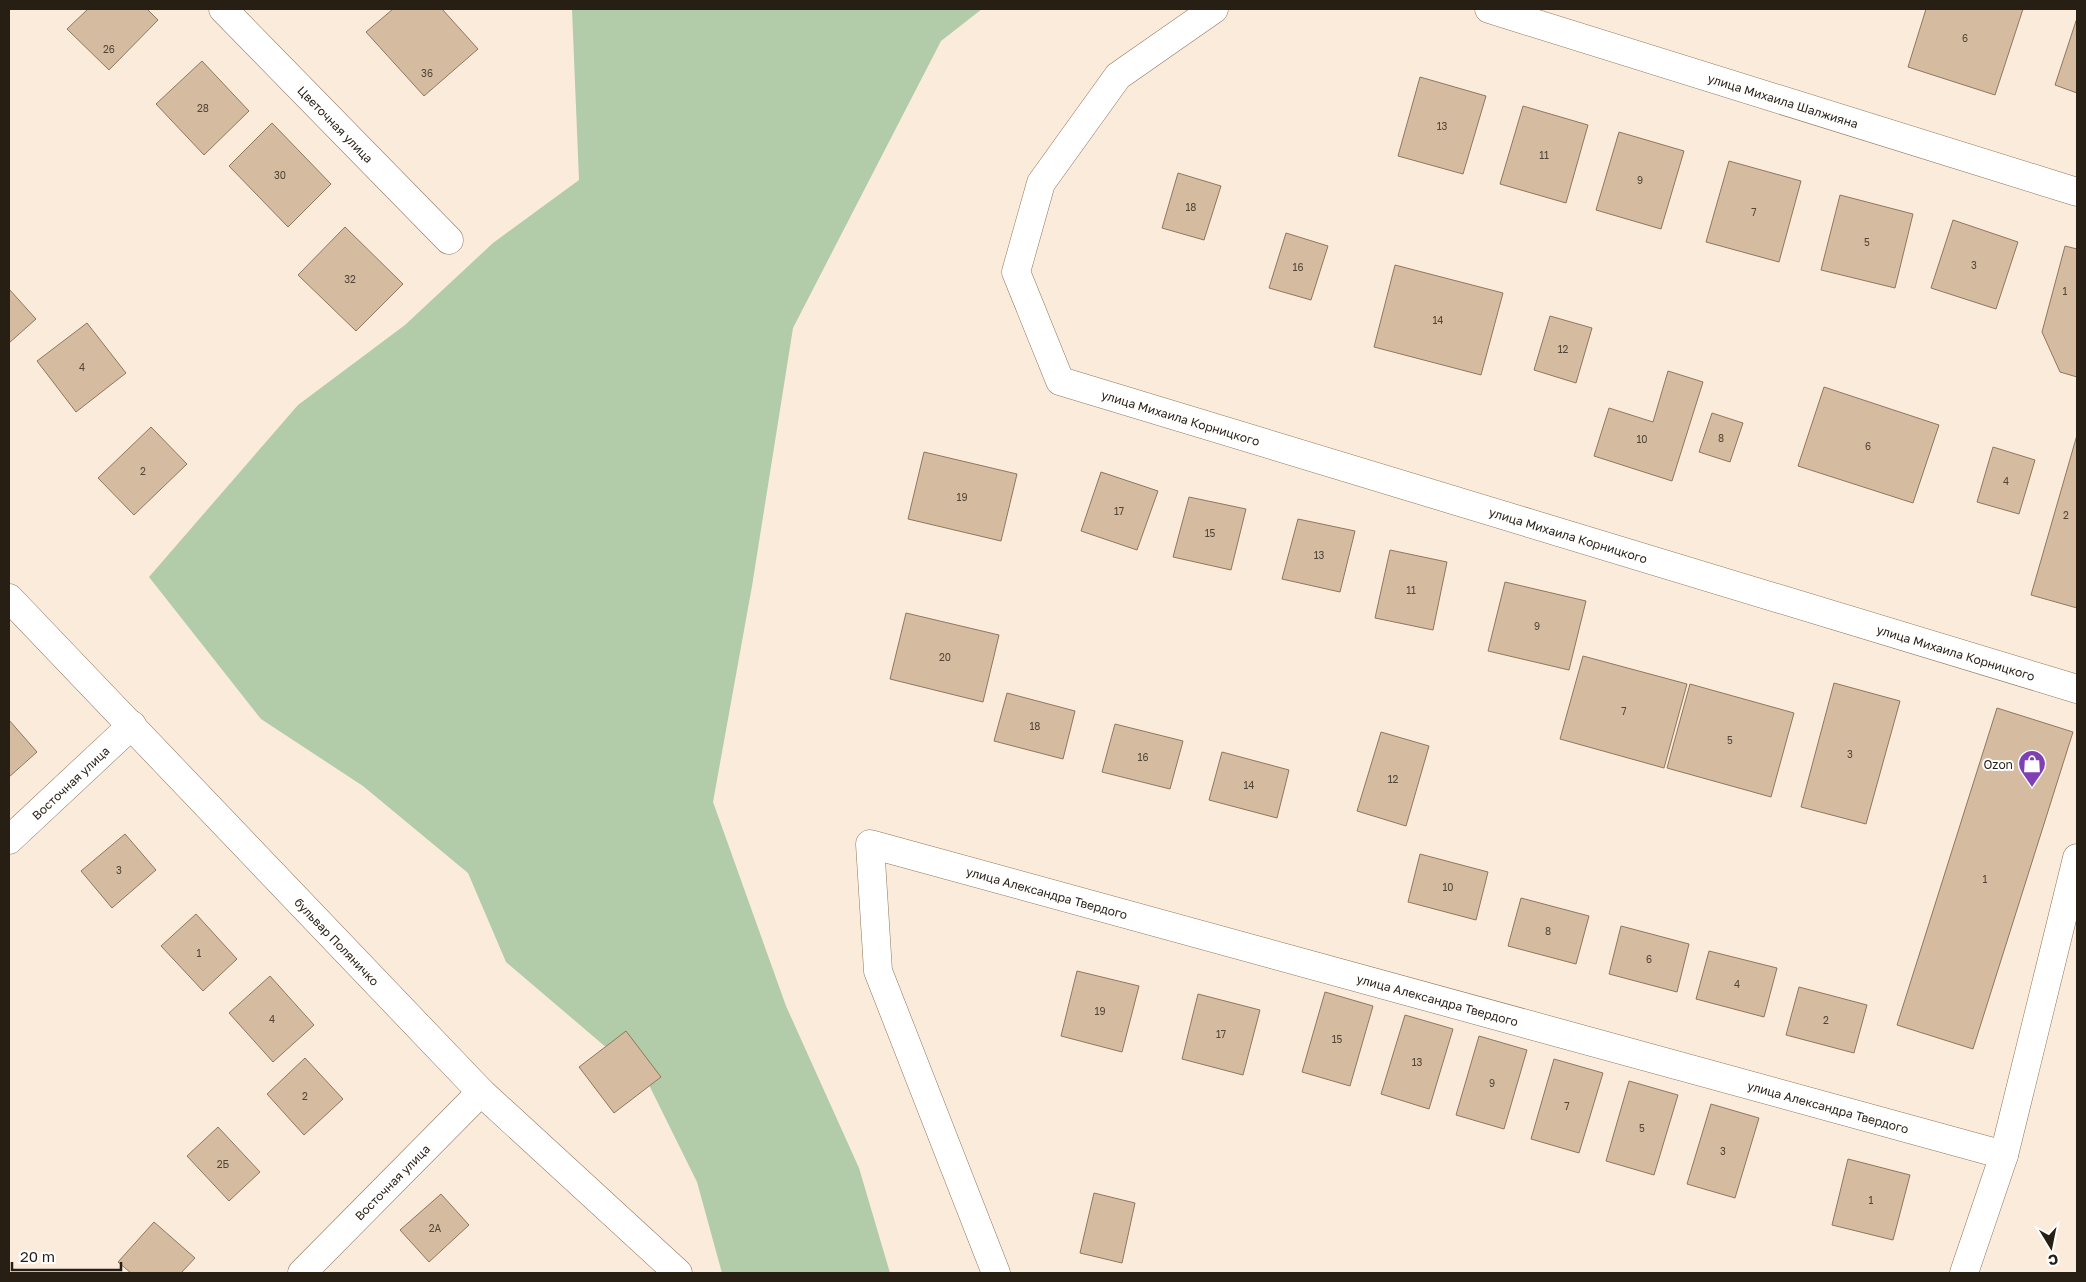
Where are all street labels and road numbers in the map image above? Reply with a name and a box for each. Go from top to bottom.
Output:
street label: улица Михаила Шалжияна [1706,70,1860,131]
street label: Цветочная улица [295,83,376,166]
street label: улица Михаила Корницкого [1100,387,1262,449]
street label: улица Михаила Корницкого [1487,504,1649,566]
street label: улица Михаила Корницкого [1875,621,2037,683]
street label: Восточная улица [28,743,112,822]
street label: улица Александра Твердого [965,863,1129,922]
street label: бульвар Поляничко [292,894,383,989]
street label: улица Александра Твердого [1355,970,1520,1029]
street label: улица Александра Твердого [1746,1077,1911,1136]
street label: Восточная улица [351,1141,433,1223]

